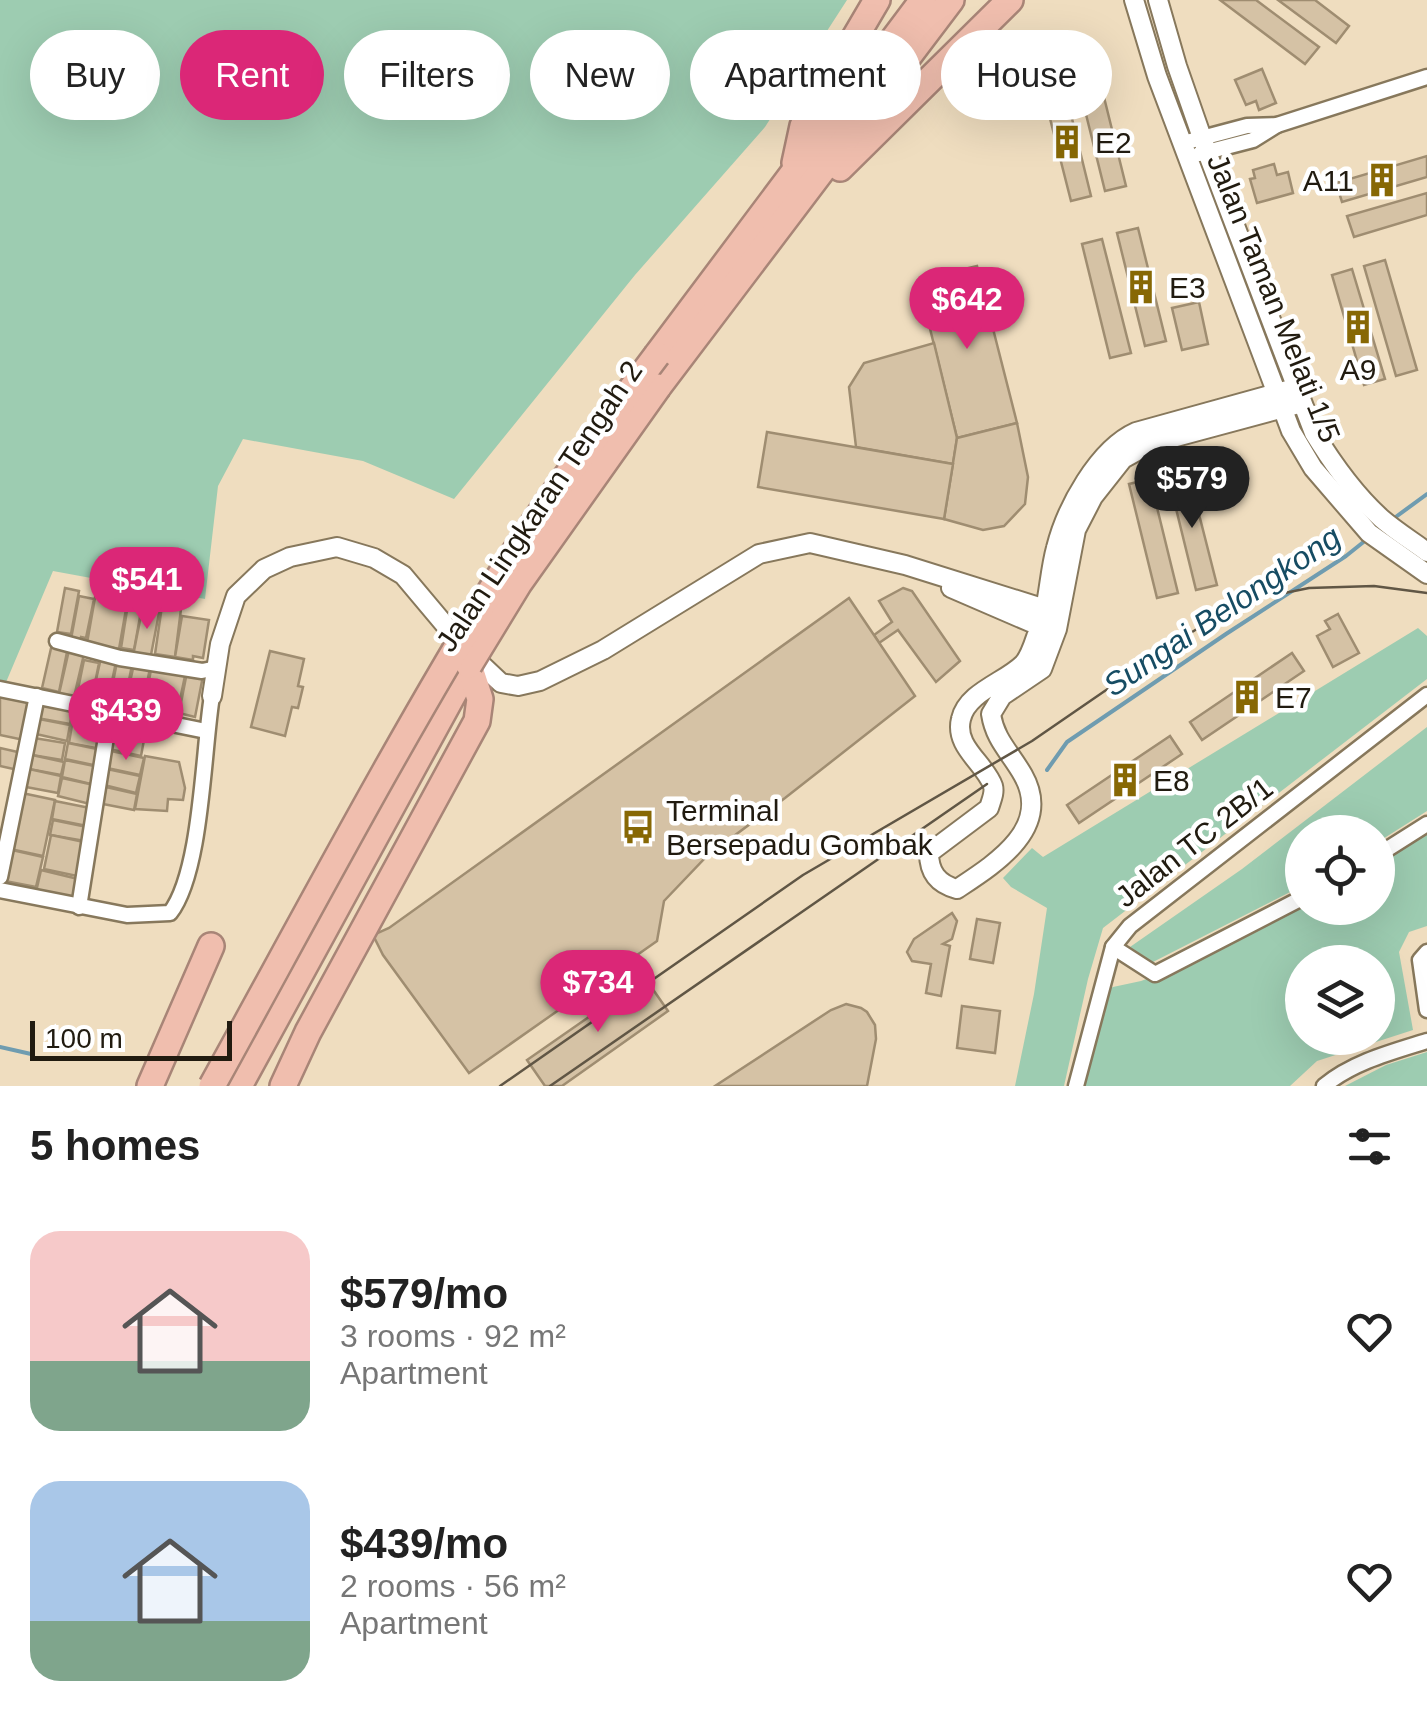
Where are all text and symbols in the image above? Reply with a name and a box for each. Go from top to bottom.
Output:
chip: Buy [30,30,160,120]
chip: Rent [180,30,324,120]
chip: Filters [344,30,510,120]
chip: New [530,30,670,120]
chip: Apartment [690,30,921,120]
chip: House [941,30,1112,120]
building icon: E2 [1048,123,1086,161]
place label: E2 [1095,126,1132,159]
street label: Jalan Taman Melati 1/5 [1201,149,1347,447]
building icon: A11 [1363,161,1401,199]
place label: A11 [1303,164,1354,197]
pin: $642 [908,267,1026,352]
building icon: E3 [1122,268,1160,306]
place label: E3 [1169,271,1206,304]
text: $642 [931,281,1003,317]
building icon: A9 [1339,308,1377,346]
place label: A9 [1340,353,1376,386]
street label: Jalan Lingkaran Tengah 2 [429,355,649,657]
pin: $579 [1133,446,1251,531]
text: $579 [1156,460,1228,496]
water label: Sungai Belongkong [1097,518,1347,704]
pin: $541 [88,547,206,632]
text: $541 [111,561,183,597]
pin: $439 [67,678,185,763]
building icon: E7 [1228,678,1266,716]
place label: E7 [1275,681,1312,714]
text: $439 [90,692,162,728]
building icon: E8 [1106,761,1144,799]
place label: E8 [1153,764,1190,797]
street label: Jalan TC 2B/1 [1109,771,1279,913]
place label: Terminal Bersepadu Gombak [666,794,934,861]
bus stop icon: Terminal Bersepadu Gombak [619,808,657,846]
map controls [1285,815,1395,1055]
button: locate [1285,815,1395,925]
button: layers [1285,945,1395,1055]
pin: $734 [539,950,657,1035]
text: $734 [562,964,634,1000]
scale bar [30,1016,232,1060]
text: 100 m [45,1023,123,1054]
icon: filters [1342,1119,1397,1174]
text: 5 homes [30,1122,200,1169]
text: $579/mo [340,1270,508,1317]
icon: home [110,1271,230,1391]
icon: heart [1342,1304,1397,1359]
text: 3 rooms · 92 m² [340,1318,566,1354]
text: Apartment [340,1355,488,1391]
text: $439/mo [340,1520,508,1567]
icon: home [110,1521,230,1641]
icon: heart [1342,1554,1397,1609]
text: 2 rooms · 56 m² [340,1568,566,1604]
text: Apartment [340,1605,488,1641]

